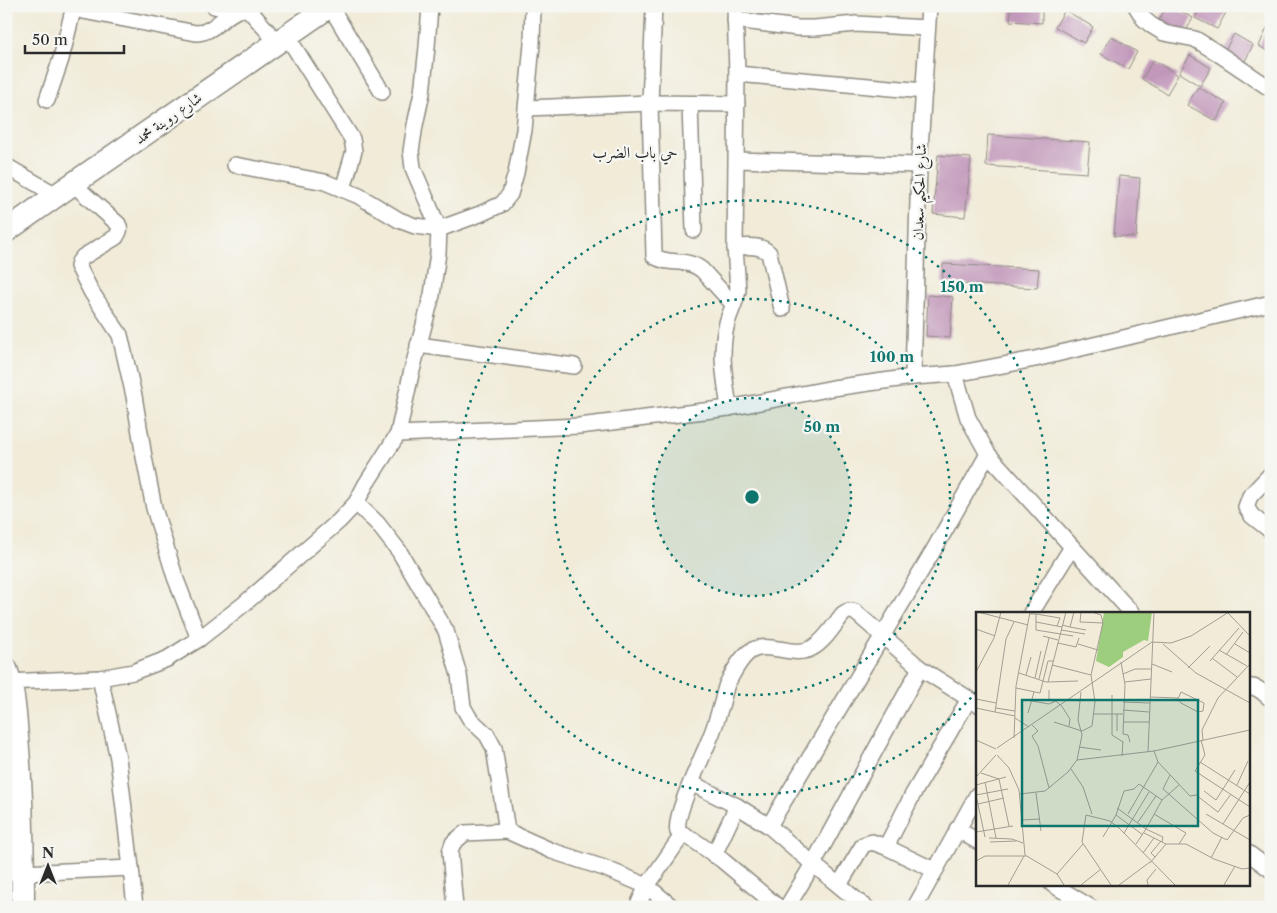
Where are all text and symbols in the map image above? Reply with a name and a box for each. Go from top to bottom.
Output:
scale bar [25,22,124,54]
text: 50 m [32,30,68,49]
street label: شارع روينة محمد [131,88,208,151]
district label: حي باب الضرب [592,142,678,165]
street label: شارع الحكيم سعدان [908,143,936,241]
text: 150 m [940,277,984,296]
text: 100 m [870,347,914,366]
text: 50 m [804,417,840,436]
centre of rings [743,488,761,506]
inset map [976,612,1250,886]
north arrow [22,840,72,890]
text: N [42,844,54,862]

